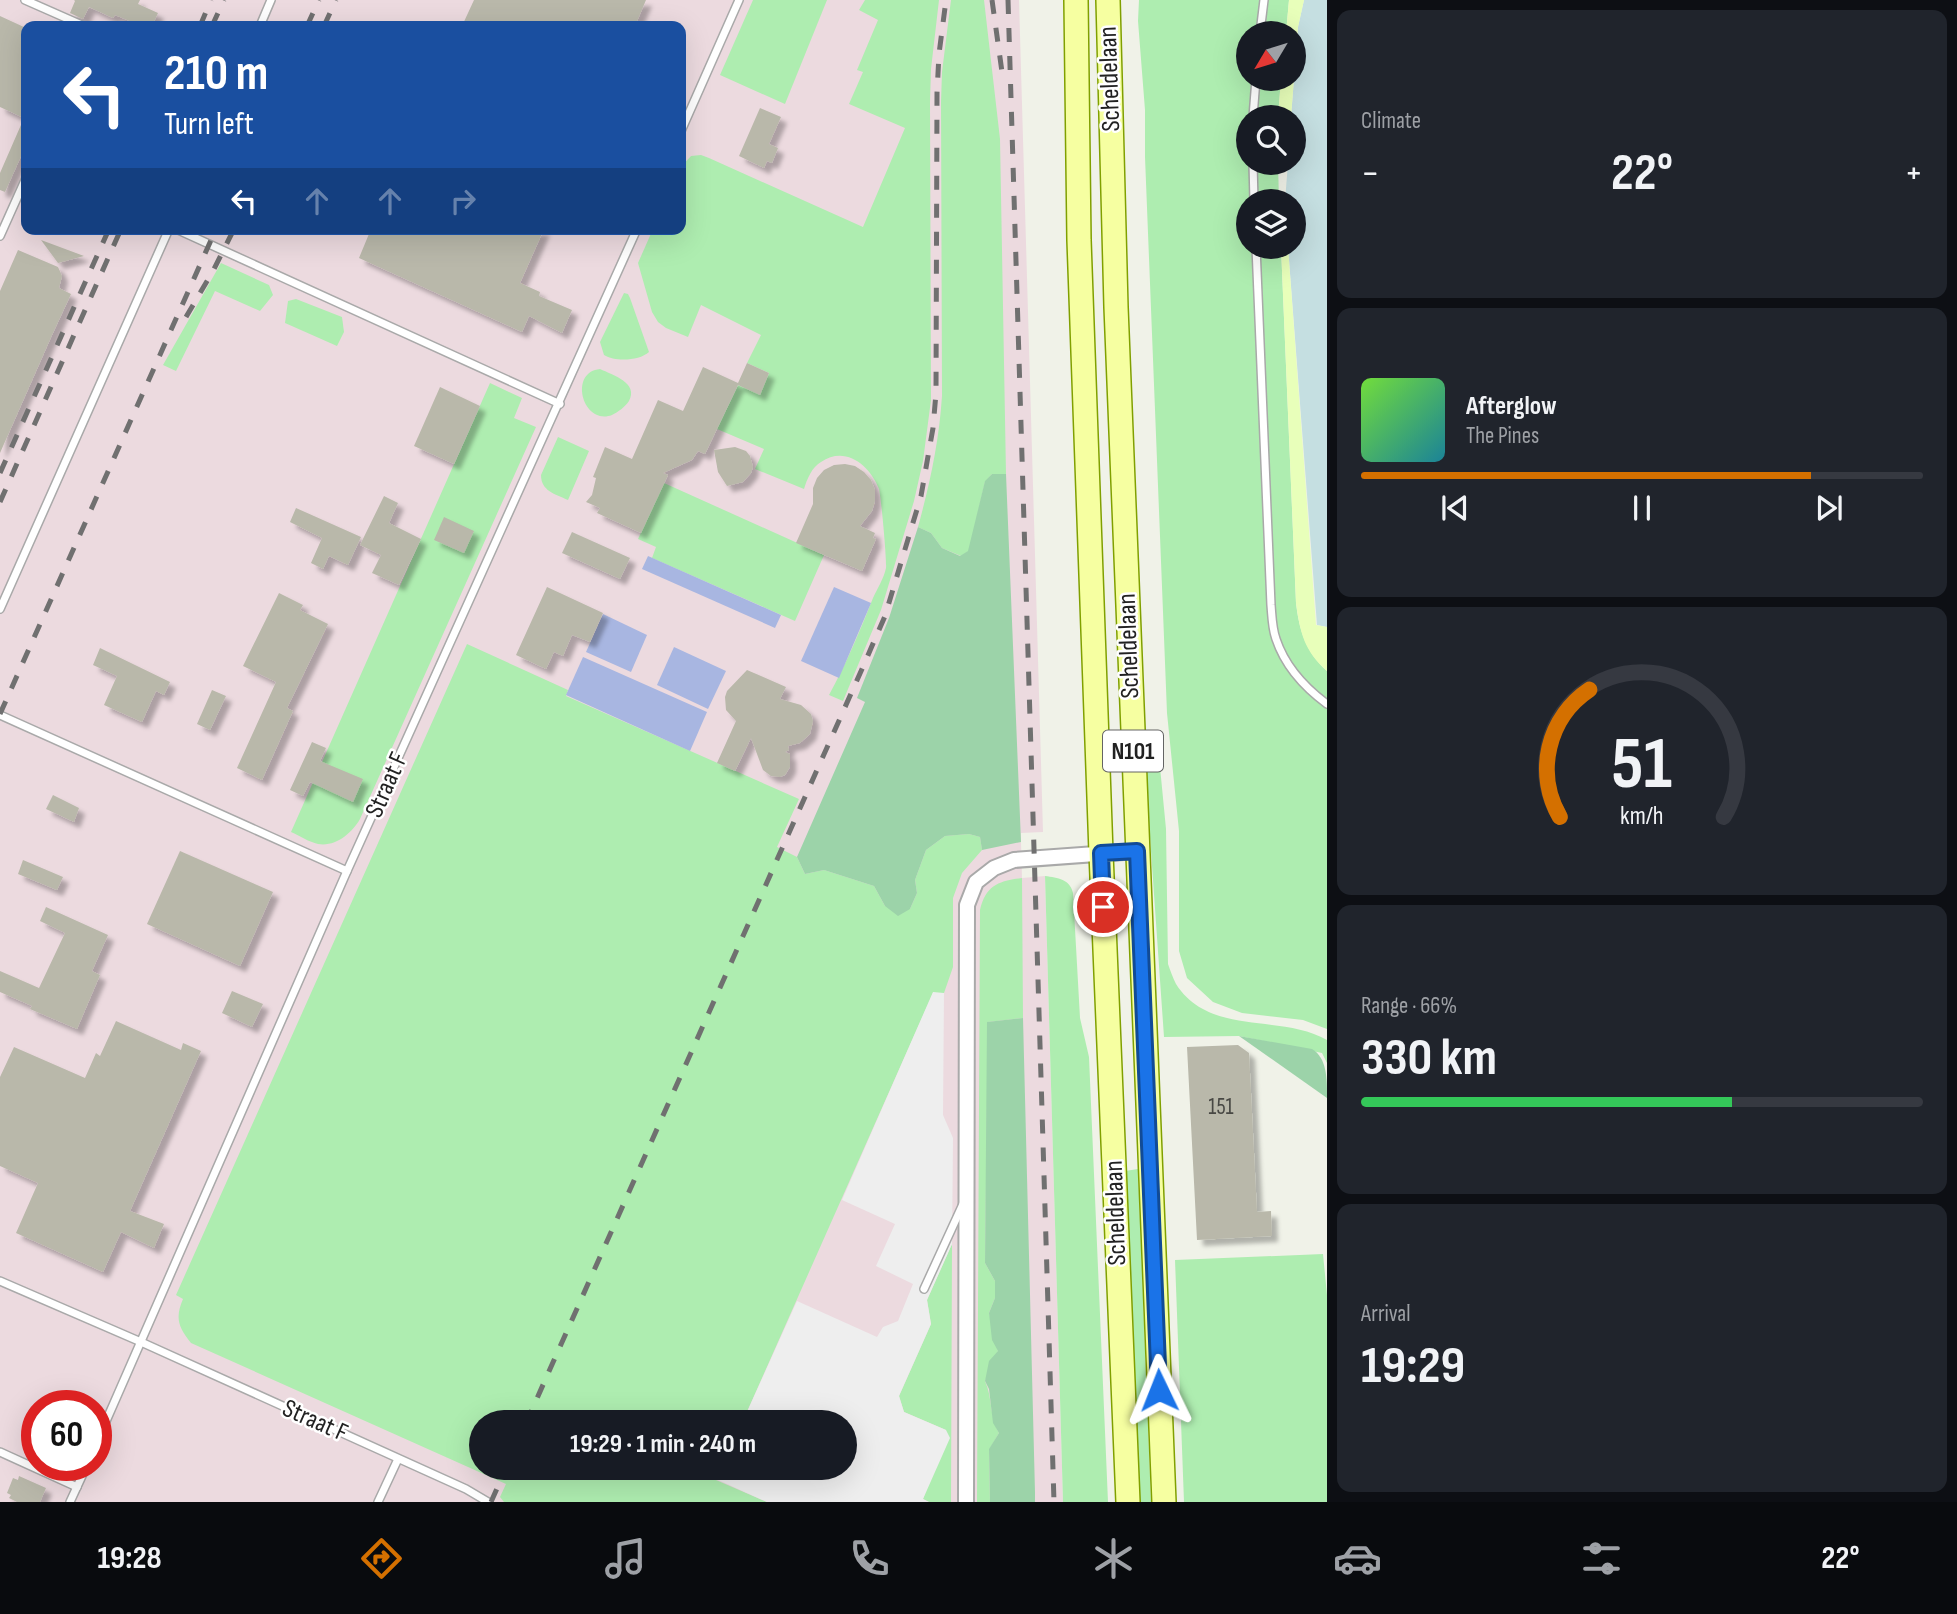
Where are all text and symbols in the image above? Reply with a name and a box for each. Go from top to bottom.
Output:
north arrow [1236,21,1306,91]
map controls [1236,21,1306,259]
street label: Scheldelaan [1093,26,1127,132]
text: 210 m [164,45,268,104]
icon: left [49,49,140,140]
text: Turn left [164,105,254,144]
button: search [1236,105,1306,175]
text: Climate [1361,107,1421,135]
text: 22° [1611,142,1673,205]
text: − [1361,151,1380,196]
text: + [1904,151,1923,196]
icon: left [225,182,263,220]
icon: ahead [298,182,336,220]
icon: ahead [371,182,409,220]
icon: right [444,182,482,220]
button: layers [1236,189,1306,259]
text: Afterglow [1466,391,1557,422]
text: The Pines [1466,422,1539,450]
icon: previous [1436,489,1474,527]
icon: pause [1623,489,1661,527]
icon: next [1810,489,1848,527]
street label: Scheldelaan [1112,593,1146,699]
text: 51 [1612,721,1672,809]
road number: N101 [1103,730,1163,772]
street label: Straat F [359,747,415,823]
text: km/h [1620,801,1664,832]
pin [1073,877,1133,937]
icon: arrive [1084,888,1122,926]
text: Range · 66% [1361,992,1457,1020]
text: 330 km [1361,1027,1497,1090]
house number: 151 [1208,1093,1234,1121]
street label: Scheldelaan [1099,1160,1133,1266]
text: Arrival [1361,1300,1410,1328]
text: 19:29 [1361,1335,1465,1398]
position arrow [1122,1353,1196,1427]
speed limit sign: 60 [21,1390,112,1481]
street label: Straat F [277,1393,353,1449]
text: 19:29 · 1 min · 240 m [570,1429,756,1460]
icon: directions [357,1534,406,1583]
icon: music [601,1534,650,1583]
icon: phone [845,1534,894,1583]
icon: climate [1089,1534,1138,1583]
icon: car [1333,1534,1382,1583]
icon: filters [1577,1534,1626,1583]
text: 19:28 [98,1539,162,1578]
text: 22° [1821,1539,1859,1578]

